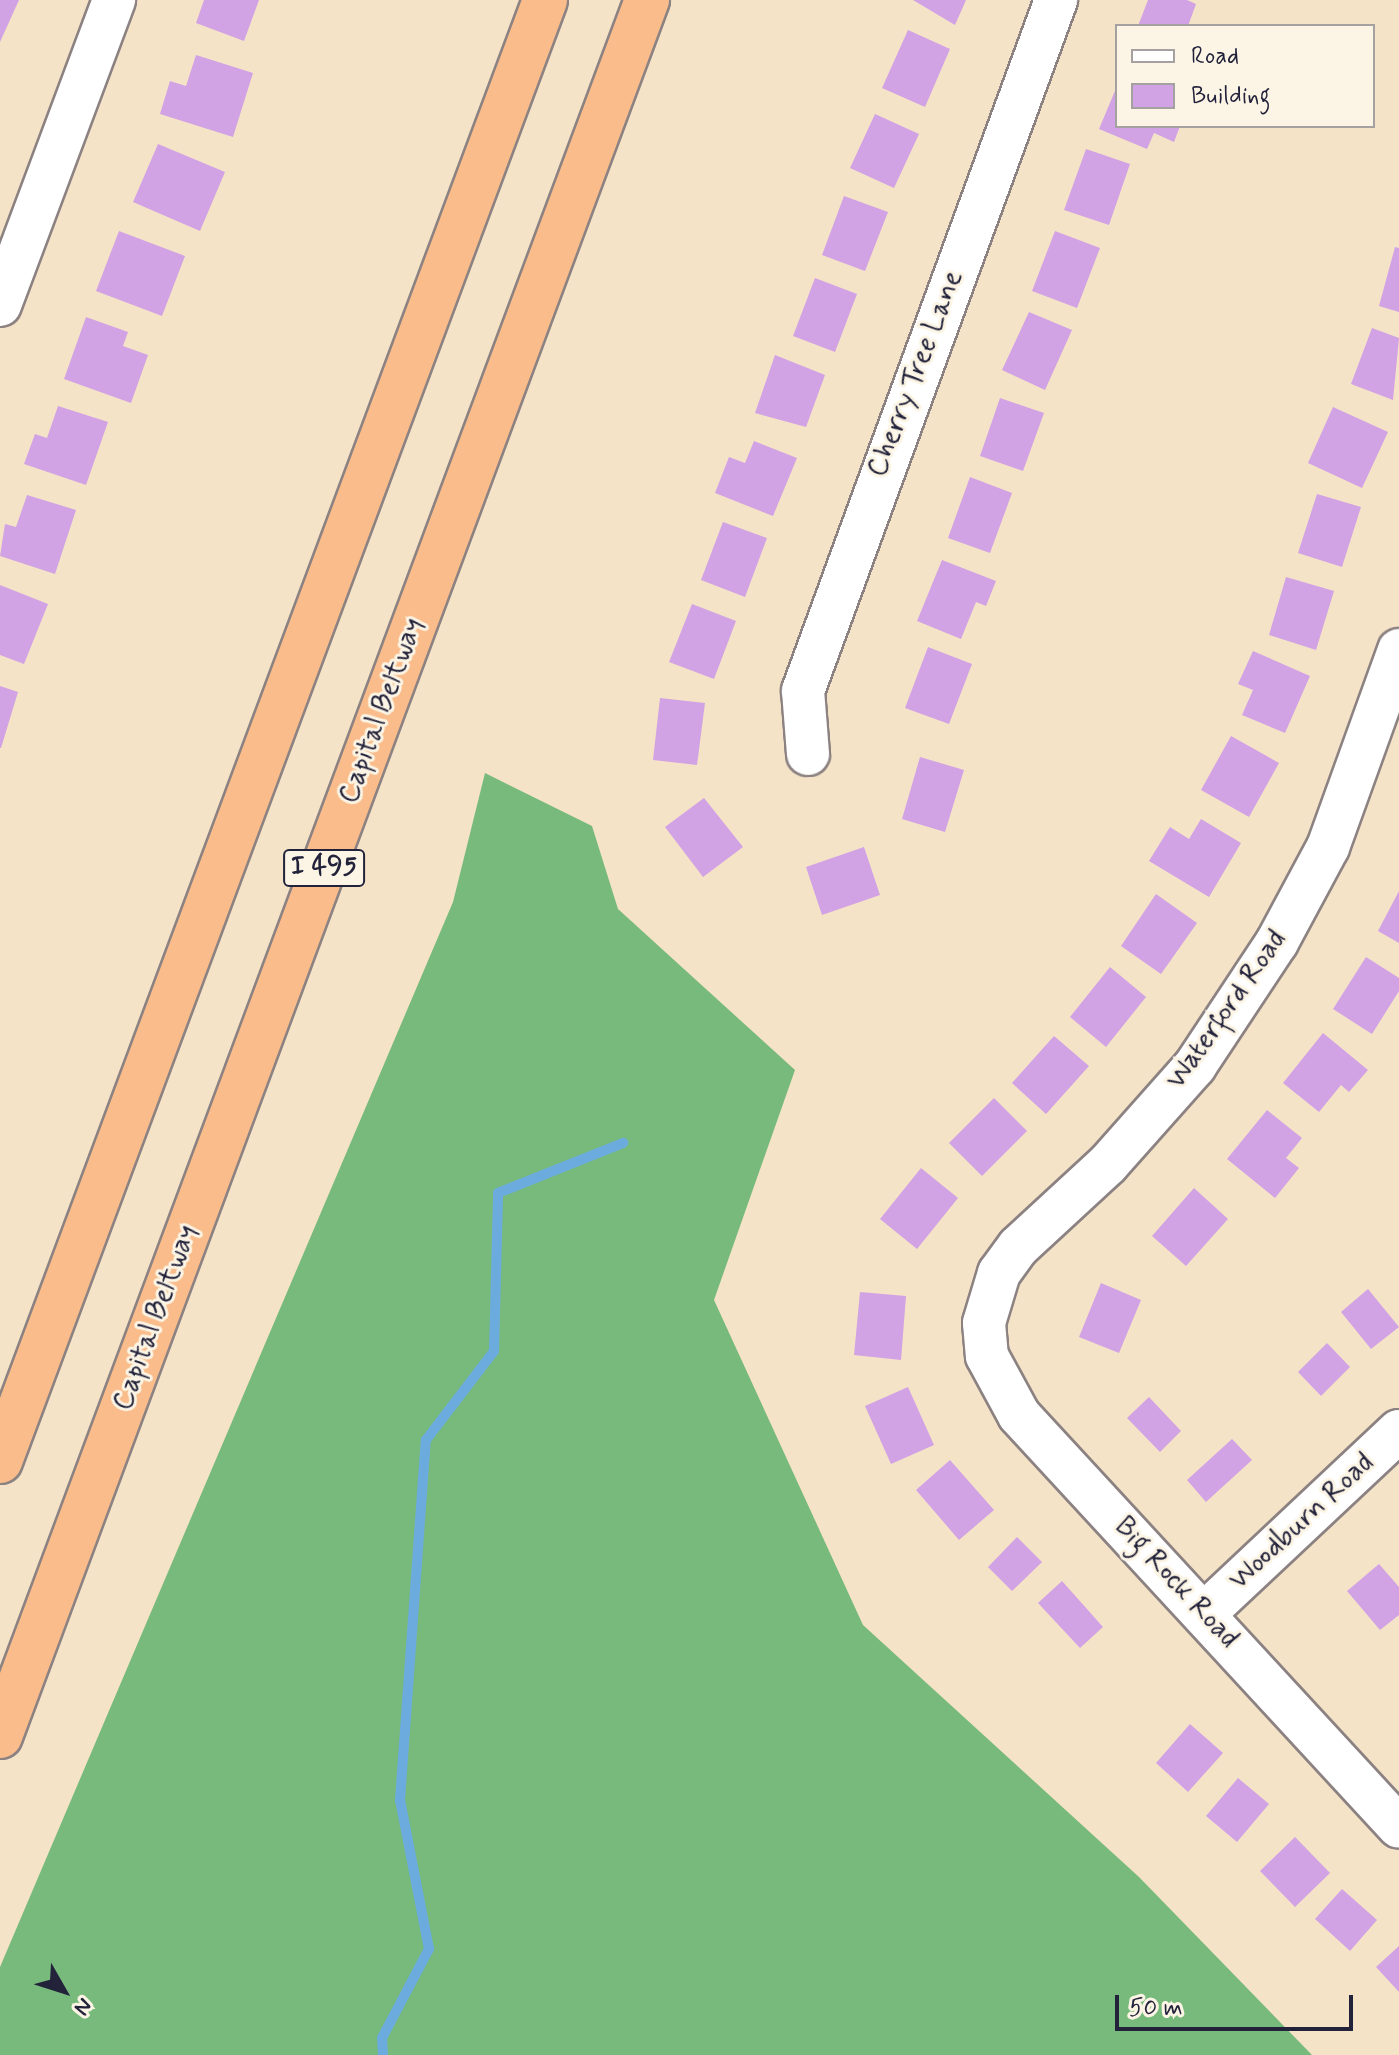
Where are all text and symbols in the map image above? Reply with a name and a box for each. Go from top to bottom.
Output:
legend [1115,24,1375,128]
text: Road [1191,41,1239,72]
text: Building [1191,81,1271,112]
street label: Cherry Tree Lane [862,269,970,479]
street label: Capital Beltway [333,613,431,809]
road number: I 495 [282,846,366,890]
street label: Waterford Road [1160,925,1294,1095]
street label: Capital Beltway [107,1220,205,1416]
street label: Woodburn Road [1223,1447,1381,1597]
street label: Big Rock Road [1108,1512,1244,1654]
north arrow [24,1951,104,2031]
scale bar [1119,1979,1357,2029]
text: N [67,1992,98,2021]
text: 50 m [1129,1993,1183,2024]

